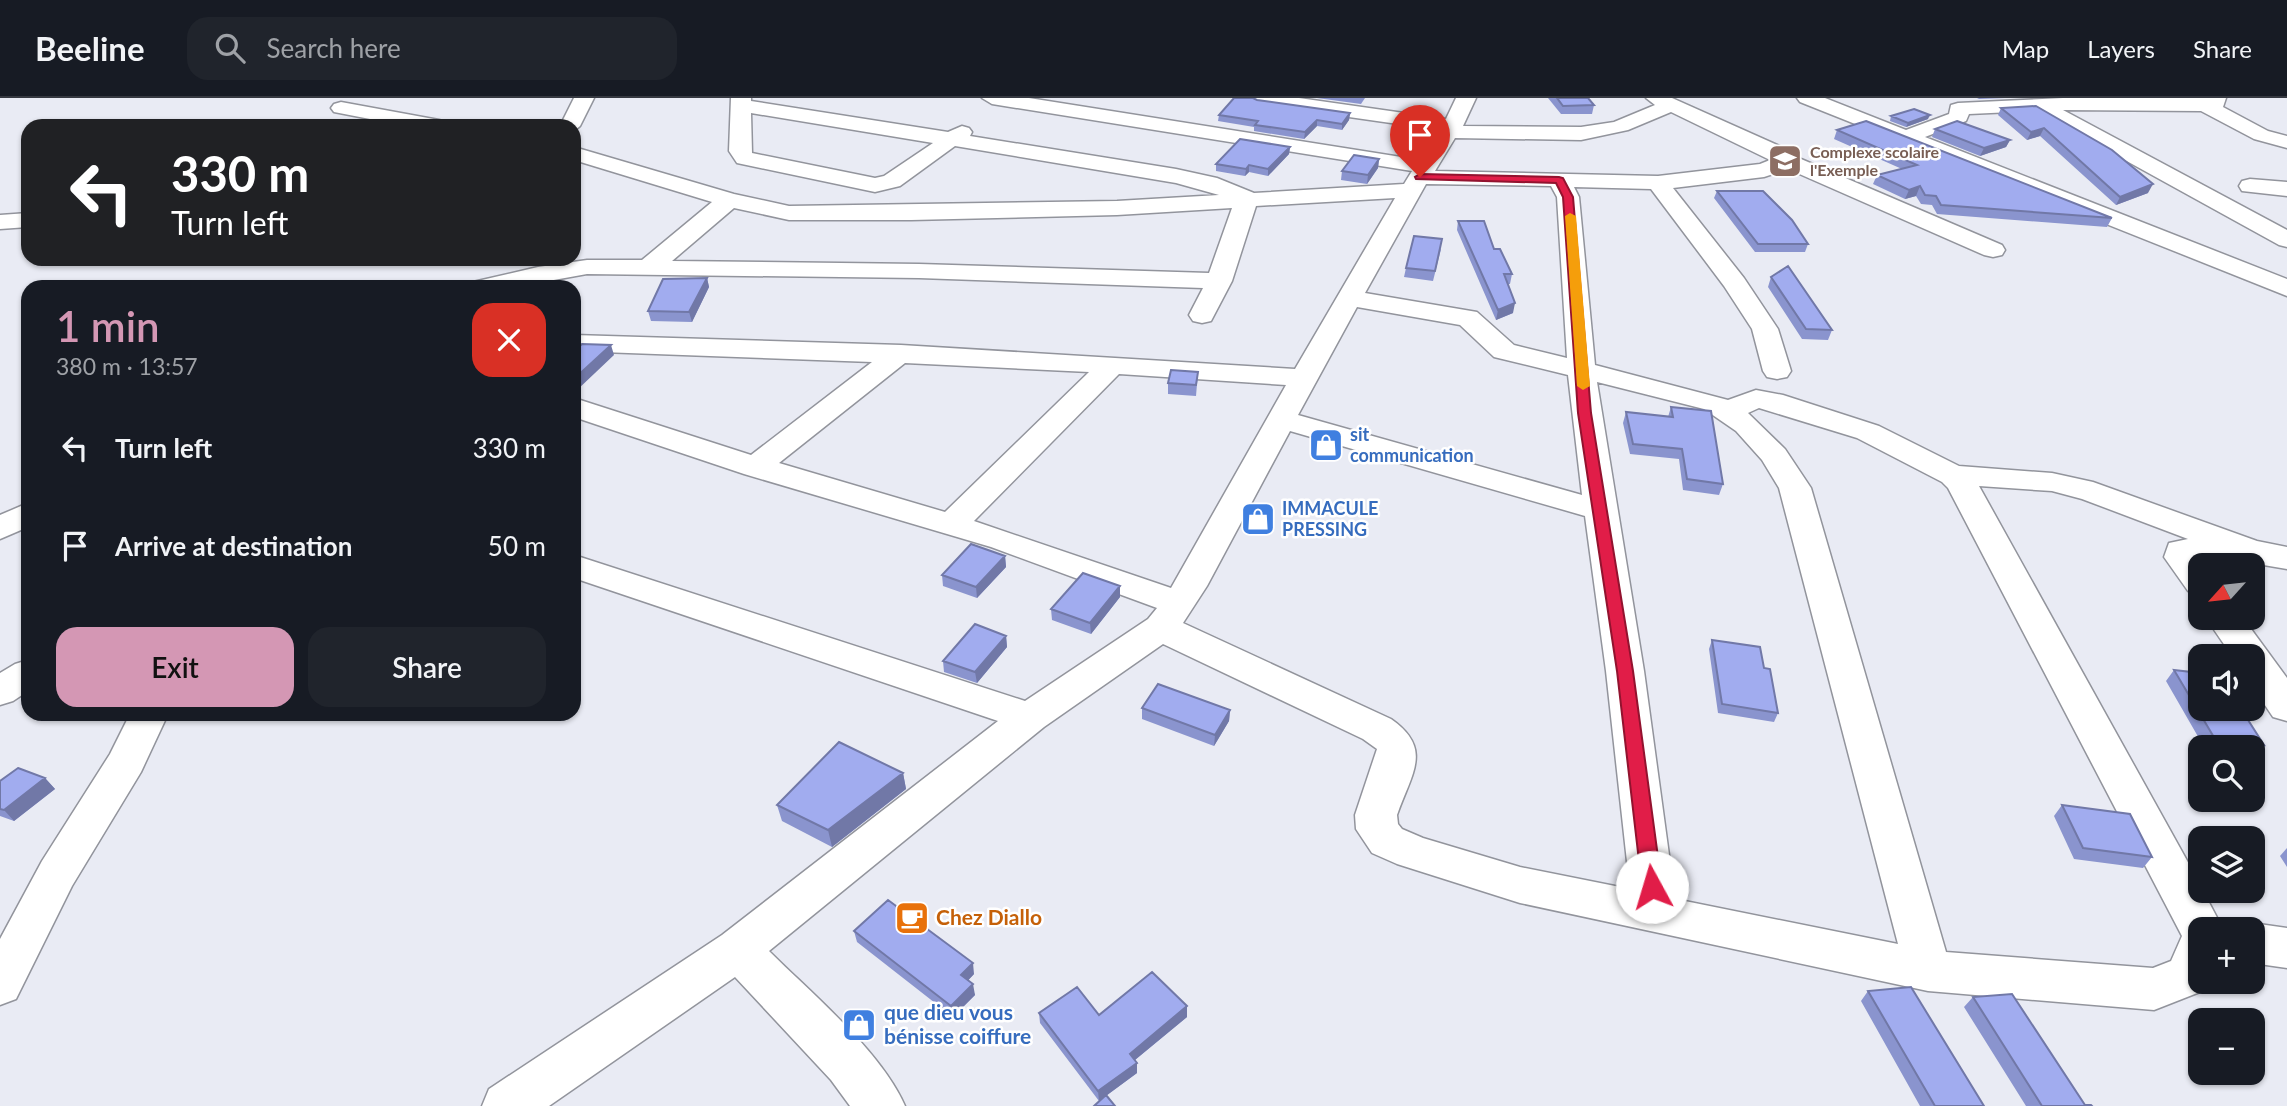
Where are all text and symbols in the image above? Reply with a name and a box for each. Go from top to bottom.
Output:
search box [187,17,677,80]
text: Beeline [35,28,145,68]
icon: search [211,29,249,67]
text: Search here [267,32,401,64]
text: Map [2002,34,2049,63]
text: Layers [2087,34,2155,63]
text: Share [2193,34,2252,63]
pin [1390,105,1450,177]
icon: arrive [1401,116,1439,154]
school or university icon: Complexe scolaire l'Exemple [1766,142,1804,180]
place label: Complexe scolaire l'Exemple [1810,142,1940,179]
text: 330 m [171,144,309,202]
icon: left [56,147,147,238]
text: Turn left [171,203,288,242]
text: 1 min [56,301,160,351]
button: close [472,303,546,377]
text: 380 m · 13:57 [56,352,198,380]
place label: sit communication [1350,423,1474,466]
shop icon: sit communication [1307,426,1345,464]
icon: left [56,429,94,467]
text: Turn left [115,432,212,464]
text: 330 m [473,432,546,464]
place label: IMMACULE PRESSING [1282,497,1378,540]
shop icon: IMMACULE PRESSING [1239,500,1277,538]
icon: arrive [56,527,94,565]
text: Arrive at destination [115,530,352,562]
text: 50 m [488,530,546,562]
north arrow [2188,553,2264,630]
map controls [2188,553,2265,1085]
button: Exit [56,627,294,707]
button: Share [308,627,546,707]
button: sound [2188,644,2265,721]
button: search [2188,735,2265,812]
button: layers [2188,826,2265,903]
position arrow [1615,850,1689,924]
cafe icon: Chez Diallo [893,899,931,937]
place label: Chez Diallo [936,904,1042,929]
button: + [2188,917,2265,994]
place label: que dieu vous bénisse coiffure [884,999,1031,1048]
shop icon: que dieu vous bénisse coiffure [840,1006,878,1044]
button: − [2188,1008,2265,1085]

